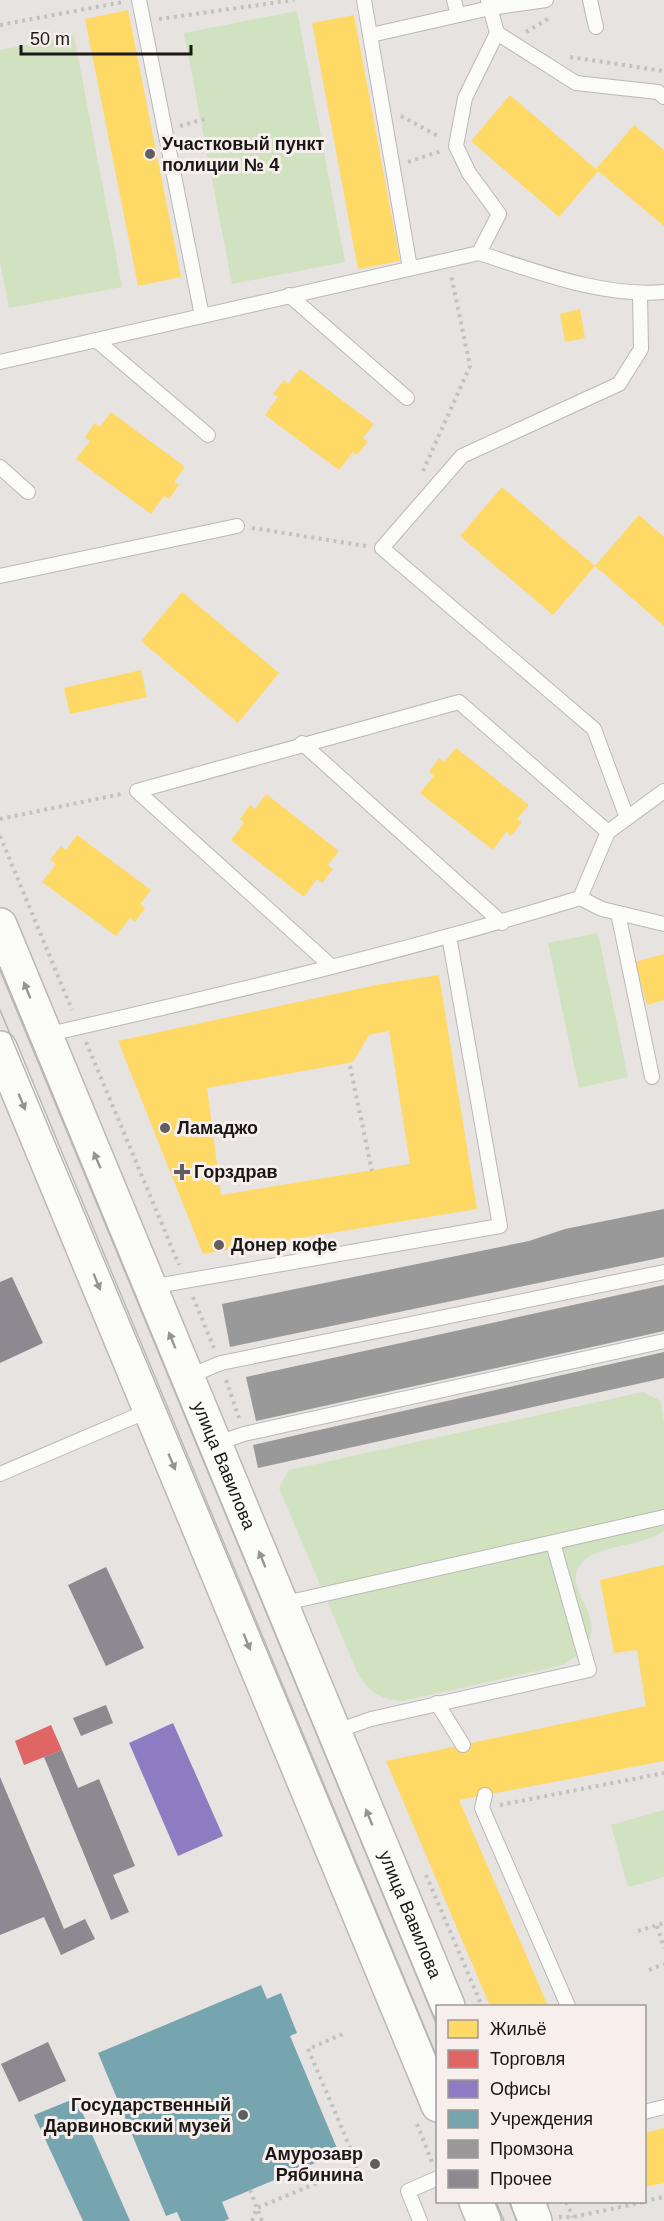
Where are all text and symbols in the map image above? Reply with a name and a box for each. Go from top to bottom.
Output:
scale bar [21,18,190,56]
text: 50 m [30,29,70,49]
place label: Участковый пункт полиции № 4 [162,134,325,175]
marker: Участковый пункт полиции № 4 [143,147,157,161]
one-way arrow [22,981,32,999]
one-way arrow [18,1093,27,1111]
place label: Ламаджо [177,1118,258,1138]
marker: Ламаджо [158,1121,172,1135]
one-way arrow [92,1150,102,1168]
place label: Горздрав [194,1162,278,1182]
marker: Горздрав [175,1165,189,1179]
place label: Донер кофе [231,1235,337,1255]
marker: Донер кофе [212,1238,226,1252]
one-way arrow [93,1273,102,1291]
one-way arrow [167,1331,176,1349]
street label: улица Вавилова [189,1399,260,1533]
one-way arrow [167,1454,177,1472]
one-way arrow [257,1550,266,1568]
one-way arrow [243,1633,252,1651]
one-way arrow [364,1807,374,1825]
street label: улица Вавилова [375,1848,446,1982]
legend [436,2005,646,2203]
text: Жильё [490,2019,547,2039]
text: Торговля [490,2049,565,2069]
text: Офисы [490,2079,551,2099]
place label: Государственный Дарвиновский музей [44,2095,231,2136]
marker: Государственный Дарвиновский музей [236,2108,250,2122]
text: Учреждения [490,2109,593,2129]
text: Промзона [490,2139,574,2159]
place label: Амурозавр Рябинина [265,2144,364,2185]
marker: Амурозавр Рябинина [368,2157,382,2171]
text: Прочее [490,2169,552,2189]

